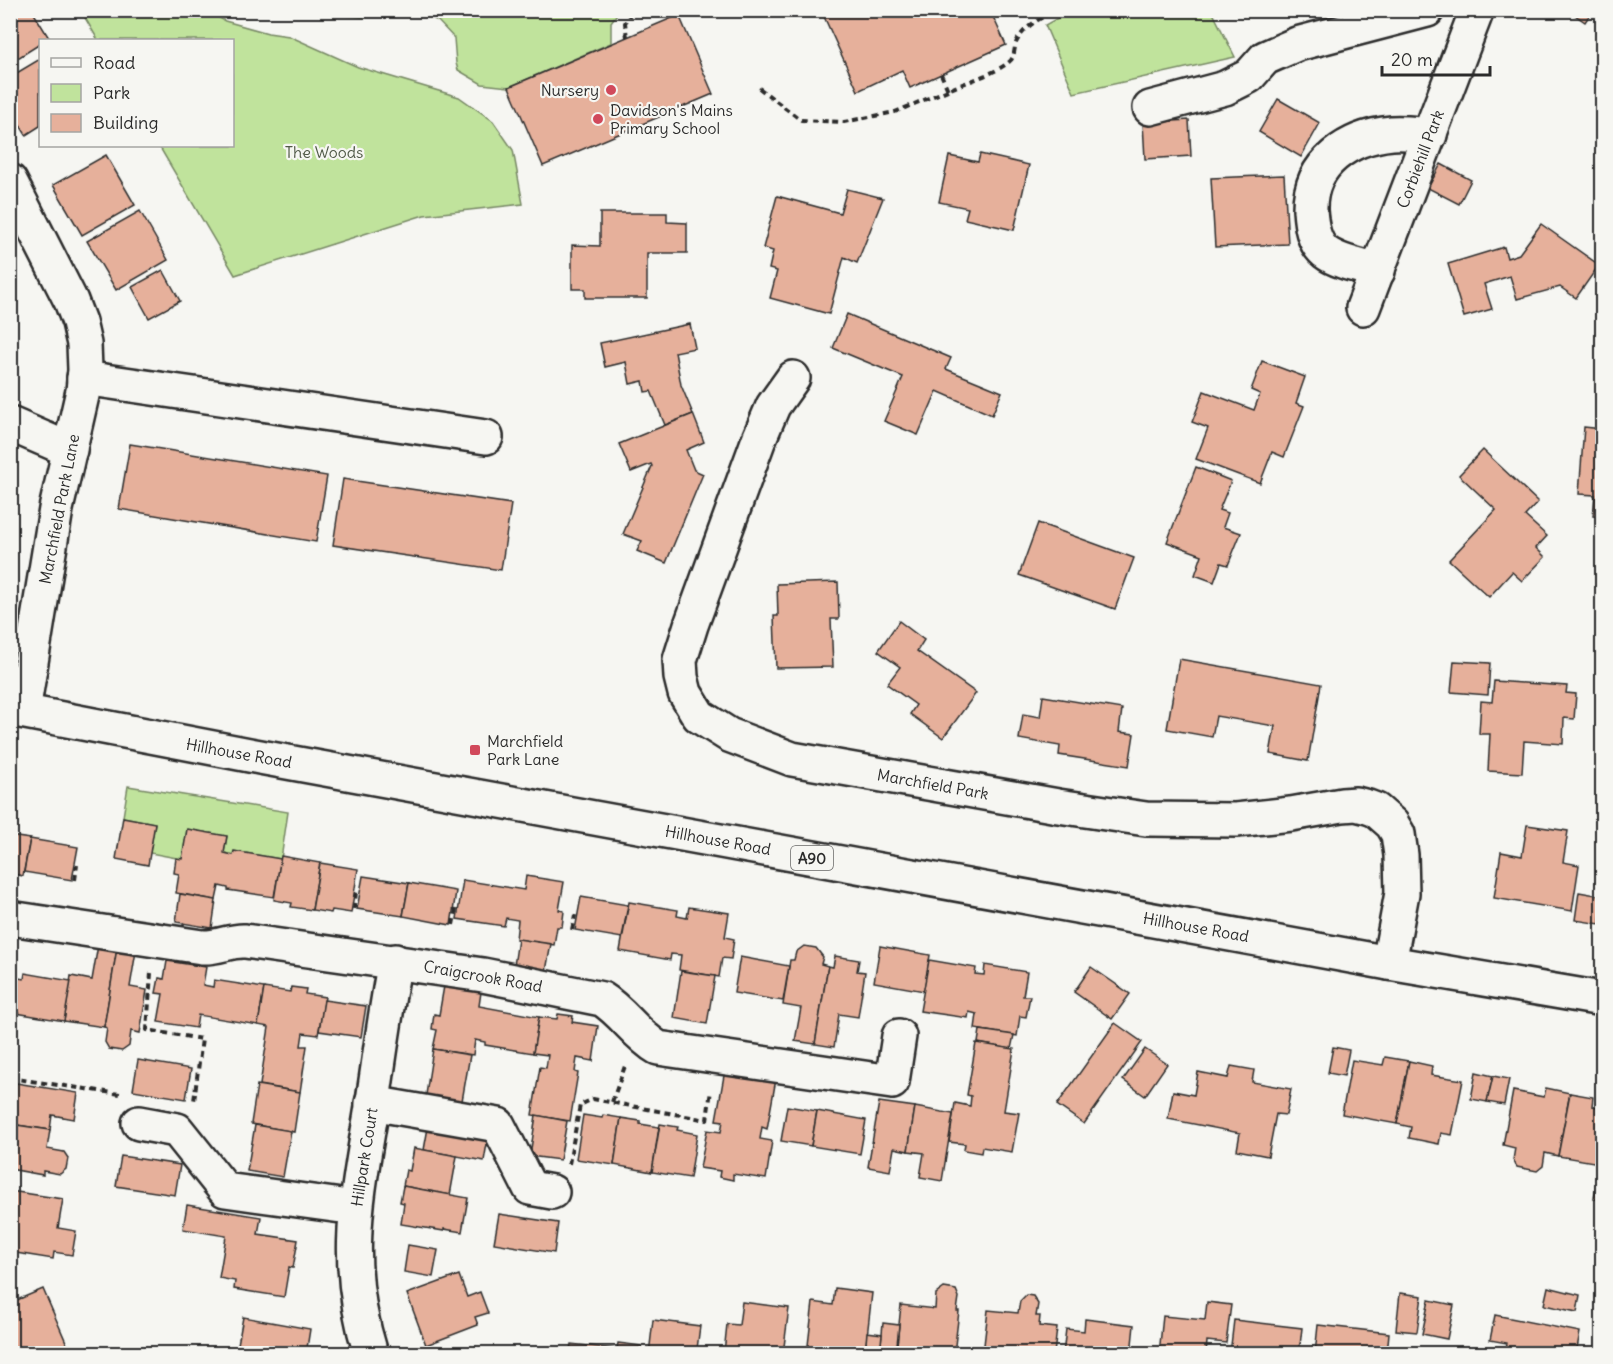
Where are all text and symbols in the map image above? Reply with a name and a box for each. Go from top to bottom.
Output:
legend [39,39,234,147]
scale bar [1382,39,1490,77]
text: 20 m [1391,48,1433,71]
text: Road [93,51,136,74]
place label: Nursery [541,80,599,100]
text: Park [93,81,130,104]
marker: Nursery [604,83,618,97]
place label: Davidson's Mains Primary School [610,100,733,138]
street label: Corbiehill Park [1392,107,1448,211]
text: Building [93,111,158,134]
marker: Davidson's Mains Primary School [591,112,605,126]
park label: The Woods [285,142,363,162]
street label: Marchfield Park Lane [35,432,83,586]
place label: Marchfield Park Lane [487,731,563,769]
street label: Hillhouse Road [185,734,293,772]
marker: Marchfield Park Lane [468,743,482,757]
street label: Marchfield Park [876,764,990,804]
street label: Hillhouse Road [664,821,772,859]
road number: A90 [791,846,833,870]
street label: Hillhouse Road [1142,908,1250,946]
street label: Craigcrook Road [422,956,544,996]
street label: Hillpark Court [346,1106,382,1208]

